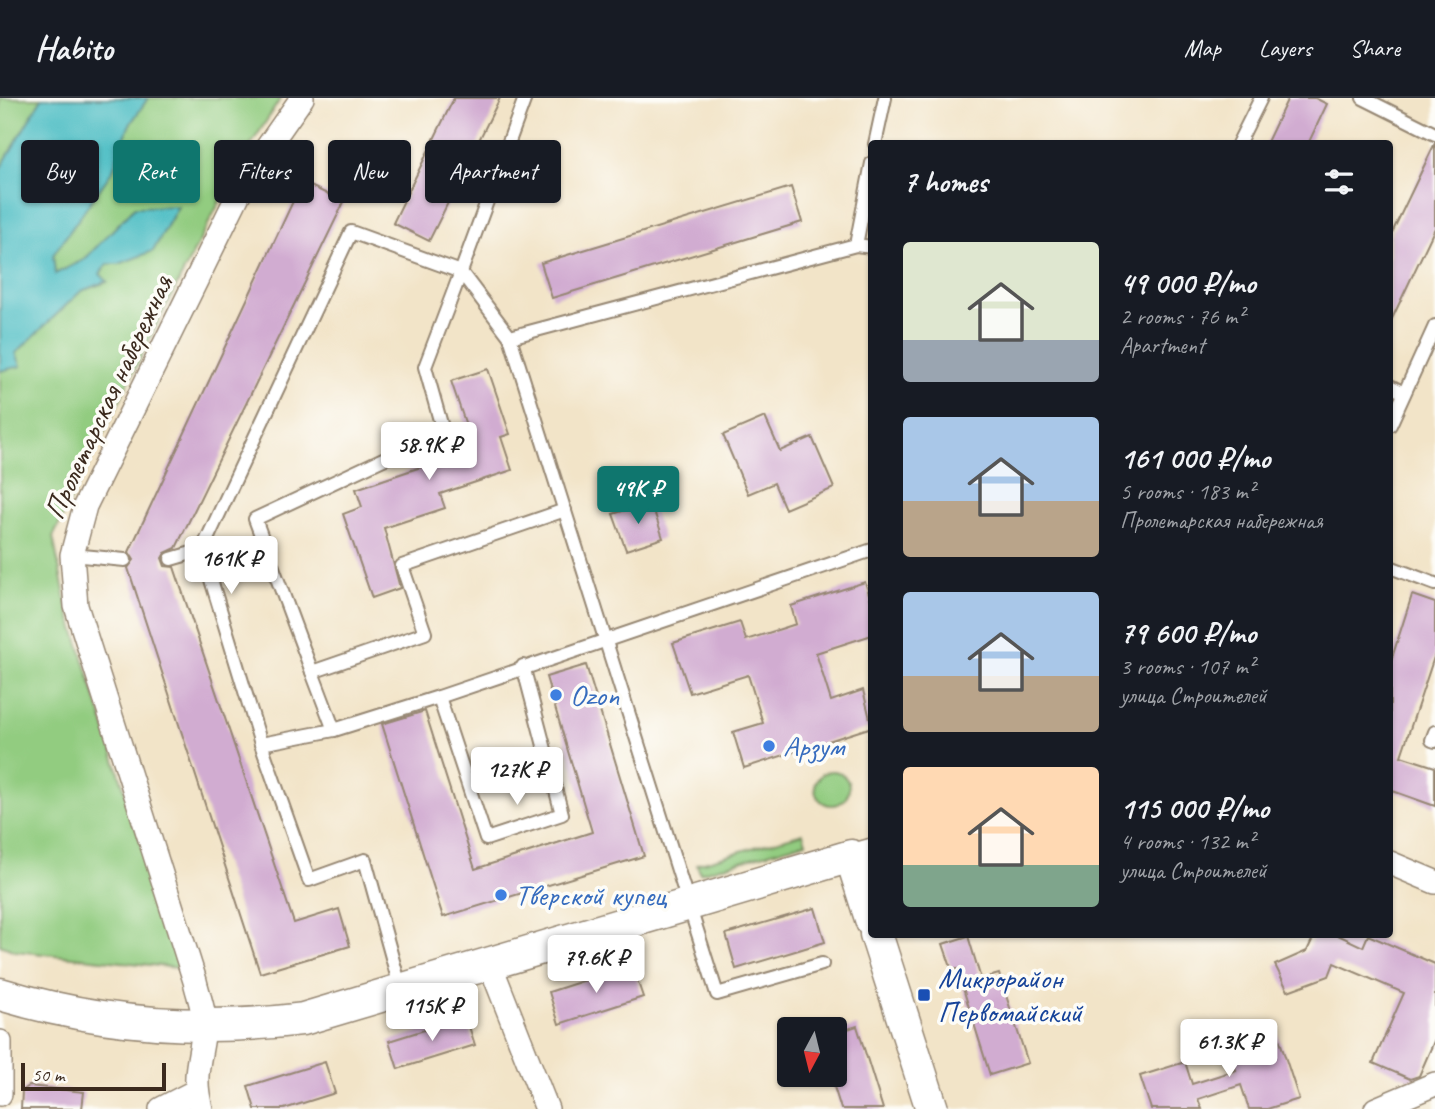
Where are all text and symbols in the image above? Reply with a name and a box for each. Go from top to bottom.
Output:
text: Habito [35,27,113,69]
text: Map [1184,33,1221,63]
text: Layers [1259,33,1312,63]
text: Share [1350,33,1400,63]
chip: Buy [21,140,99,203]
chip: Rent [113,140,200,203]
chip: Filters [214,140,314,203]
chip: New [328,140,411,203]
chip: Apartment [425,140,561,203]
text: 7 homes [903,163,988,201]
icon: filters [1320,163,1358,201]
text: 49 000 ₽/mo [1120,264,1256,302]
street label: Пролетарская набережная [35,268,182,525]
icon: home [959,270,1043,354]
text: 2 rooms · 76 m² [1120,302,1244,331]
text: Apartment [1120,331,1205,360]
pin: 58.9K ₽ [364,422,494,482]
text: 58.9K ₽ [397,430,461,459]
text: 161 000 ₽/mo [1120,439,1270,477]
icon: home [959,445,1043,529]
pin: 49K ₽ [589,466,687,526]
text: 49K ₽ [613,474,663,503]
text: 5 rooms · 183 m² [1120,477,1255,506]
text: Пролетарская набережная [1120,506,1323,535]
pin: 161K ₽ [174,536,288,596]
text: 161K ₽ [201,544,261,573]
text: 79 600 ₽/mo [1120,614,1256,652]
icon: home [959,620,1043,704]
text: 3 rooms · 107 m² [1120,652,1255,681]
place label: Ozon [570,676,620,714]
text: улица Строителей [1120,681,1267,710]
marker: Ozon [548,687,564,703]
place label: Арзум [783,727,846,765]
marker: Арзум [761,738,777,754]
pin: 127K ₽ [460,748,574,807]
text: 127K ₽ [487,755,547,784]
text: 115 000 ₽/mo [1120,789,1269,827]
icon: home [959,795,1043,879]
text: 4 rooms · 132 m² [1120,827,1255,856]
text: улица Строителей [1120,856,1267,885]
place label: Тверской купец [515,876,668,914]
marker: Тверской купец [493,887,509,903]
pin: 79.6K ₽ [531,936,661,995]
text: 79.6K ₽ [564,943,628,972]
place label: Микрорайон Первомайский [938,959,1084,1031]
pin: 115K ₽ [375,984,489,1043]
marker: Микрорайон Первомайский [916,987,932,1003]
text: 115K ₽ [402,991,462,1020]
north arrow [777,1017,847,1087]
map controls [777,1017,847,1087]
pin: 61.3K ₽ [1164,1020,1294,1079]
text: 61.3K ₽ [1196,1027,1262,1056]
scale bar [21,1060,166,1092]
text: 50 m [32,1063,64,1087]

